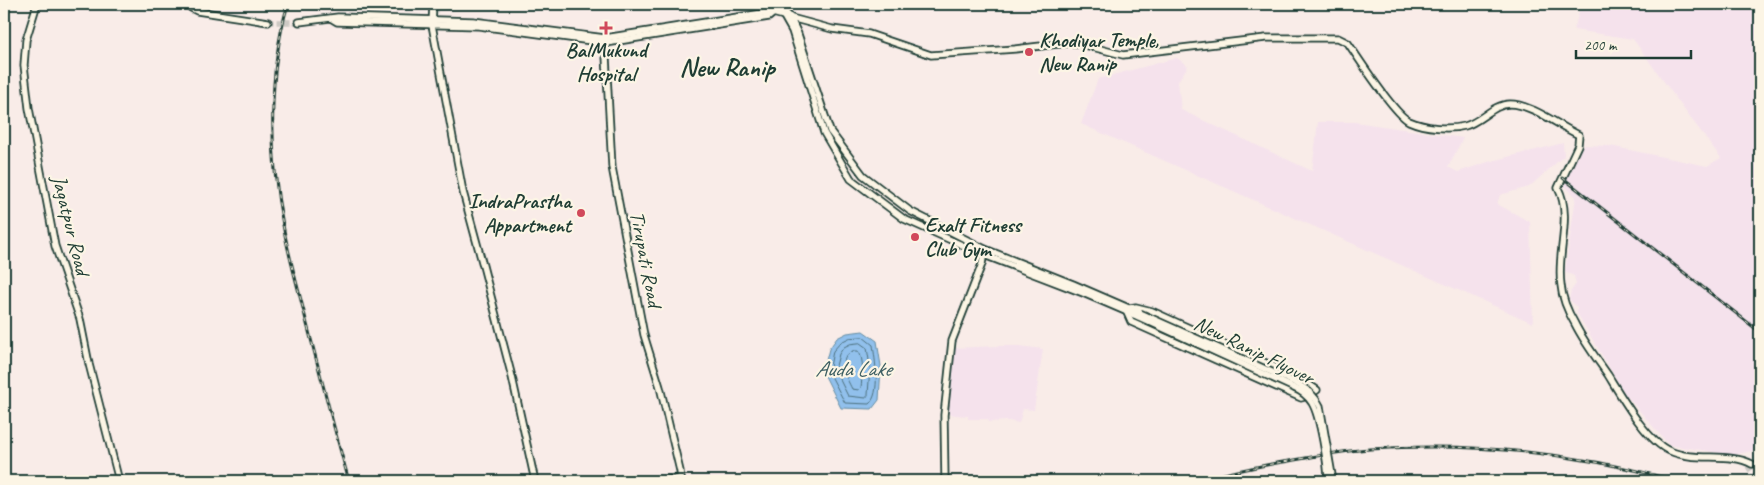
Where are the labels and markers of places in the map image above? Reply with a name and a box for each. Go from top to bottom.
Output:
marker: BalMukund Hospital [599,21,613,35]
place label: Khodiyar Temple, New Ranip [1039,27,1159,77]
place label: BalMukund Hospital [566,37,650,87]
marker: Khodiyar Temple, New Ranip [1023,46,1035,58]
place label: IndraPrastha Appartment [469,188,573,238]
marker: IndraPrastha Appartment [575,207,587,219]
place label: Exalt Fitness Club Gym [925,212,1024,262]
marker: Exalt Fitness Club Gym [909,231,921,243]

